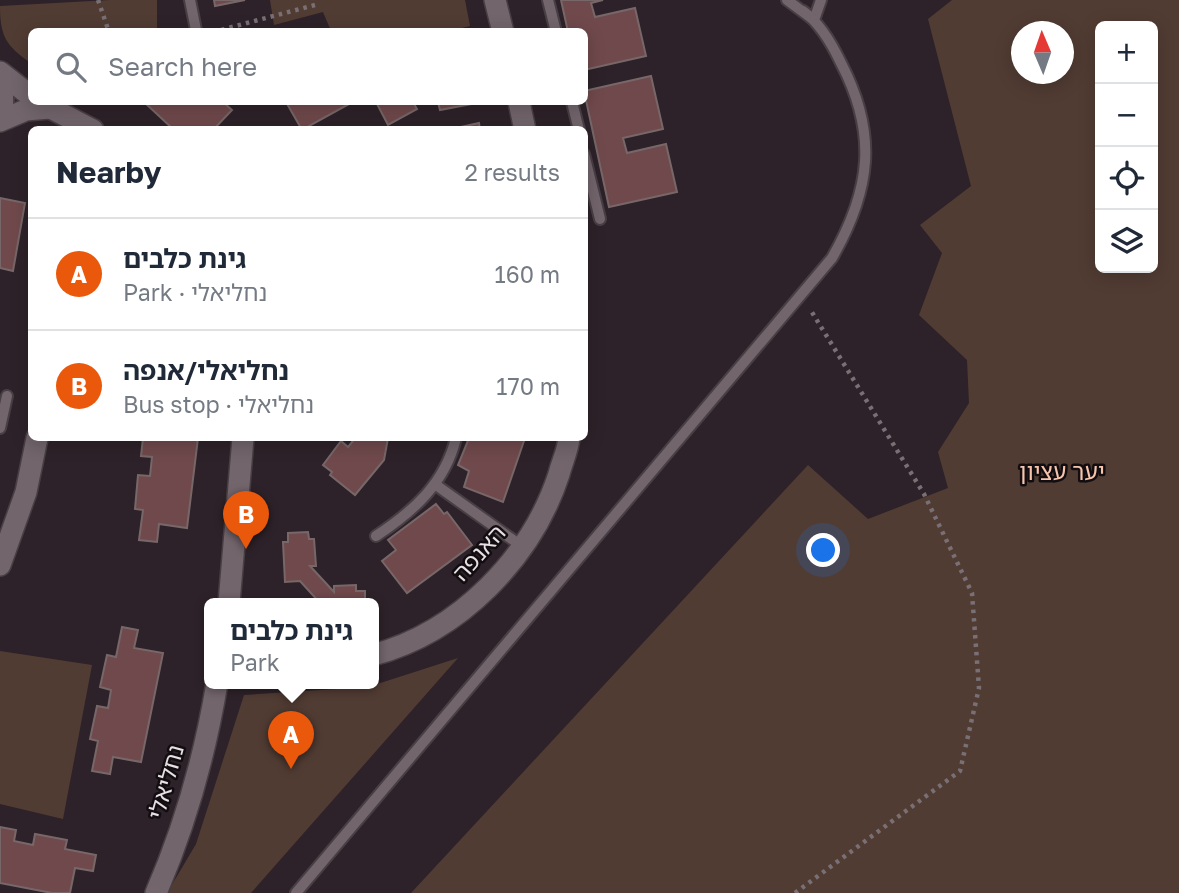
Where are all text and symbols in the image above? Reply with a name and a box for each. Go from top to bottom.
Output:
north arrow [1011,21,1074,84]
map controls [1095,21,1158,273]
button: + [1095,21,1158,84]
search box [28,28,588,105]
icon: search [52,48,90,86]
text: Search here [108,51,257,82]
button: − [1095,84,1158,147]
button: locate [1095,147,1158,210]
text: Nearby [56,154,161,190]
text: 2 results [464,158,560,186]
button: layers [1095,210,1158,273]
text: גינת כלבים [123,243,246,274]
text: A [71,260,87,288]
text: 160 m [495,260,560,288]
text: Park · נחליאלי [123,278,267,306]
text: נחליאלי/אנפה [123,355,289,386]
text: B [71,372,87,400]
text: 170 m [496,372,560,400]
text: Bus stop · נחליאלי [123,390,314,418]
park label: יער עציון [1019,457,1105,485]
pin: B [223,491,269,549]
street label: האנפה [446,518,511,586]
your location [806,533,840,567]
popup [204,598,379,689]
text: גינת כלבים [230,615,353,646]
text: Park [230,648,280,676]
pin: A [268,711,314,769]
street label: נחליאלי [141,741,189,822]

